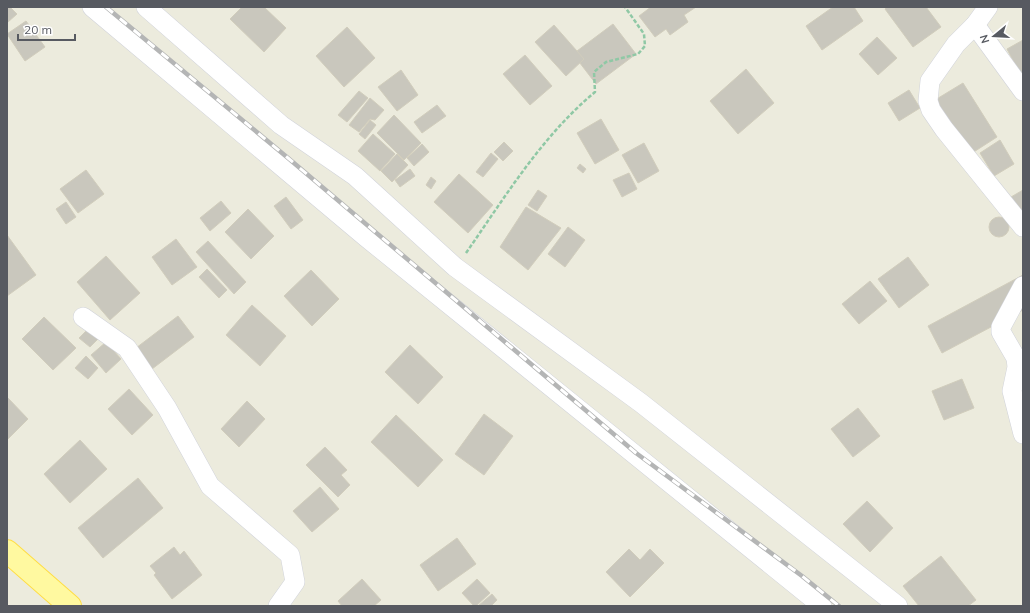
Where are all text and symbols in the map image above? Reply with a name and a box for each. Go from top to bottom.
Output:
scale bar [18,16,75,42]
north arrow [974,16,1014,56]
text: 20 m [24,22,52,37]
text: N [977,33,992,45]

